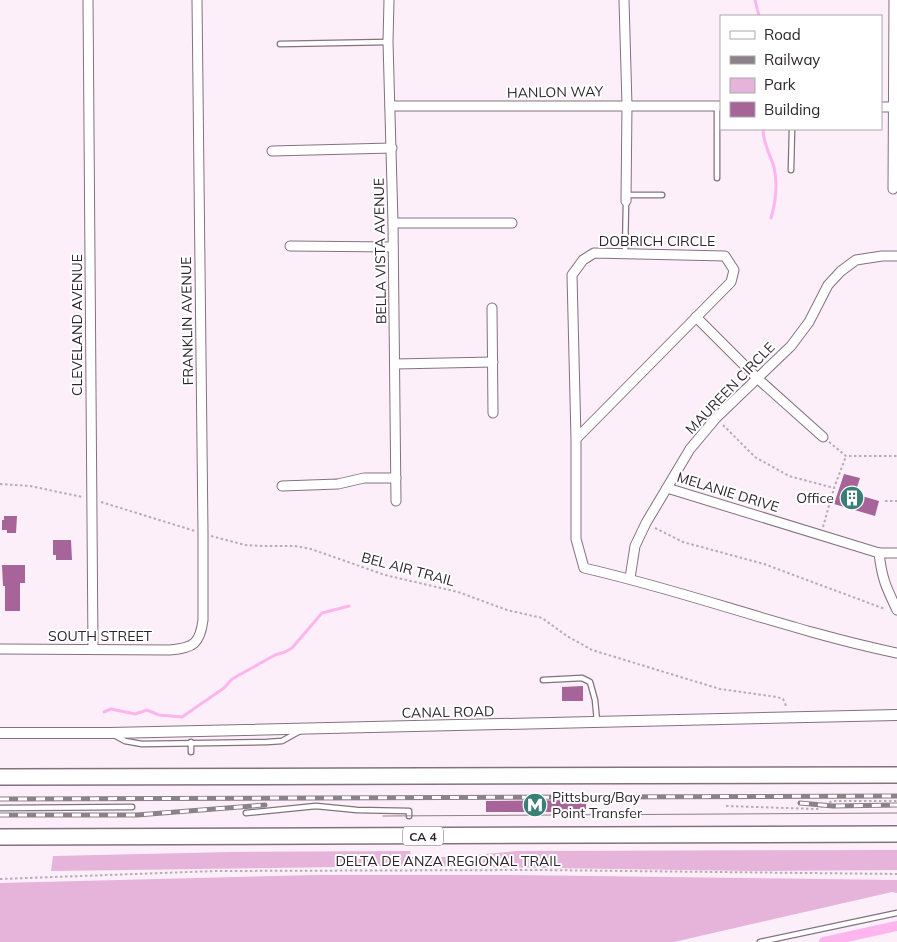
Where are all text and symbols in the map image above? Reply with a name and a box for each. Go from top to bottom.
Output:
legend [720,15,882,130]
text: Road [764,25,801,44]
text: Railway [764,50,820,69]
text: Park [764,75,796,94]
street label: HANLON WAY [507,82,604,102]
text: Building [764,100,820,119]
street label: BELLA VISTA AVENUE [370,178,390,324]
street label: DOBRICH CIRCLE [599,232,715,250]
street label: CLEVELAND AVENUE [68,254,86,396]
street label: FRANKLIN AVENUE [177,256,197,386]
street label: MAUREEN CIRCLE [682,338,778,438]
street label: MELANIE DRIVE [675,468,781,516]
building icon: Office [839,485,865,511]
place label: Office [796,489,834,507]
street label: BEL AIR TRAIL [359,548,457,590]
street label: SOUTH STREET [48,627,153,645]
street label: CANAL ROAD [402,702,494,722]
place label: Pittsburg/Bay Point Transfer [552,788,643,822]
metro station icon: Pittsburg/Bay Point Transfer [522,792,548,818]
road number: CA 4 [403,826,443,846]
street label: DELTA DE ANZA REGIONAL TRAIL [335,852,561,870]

